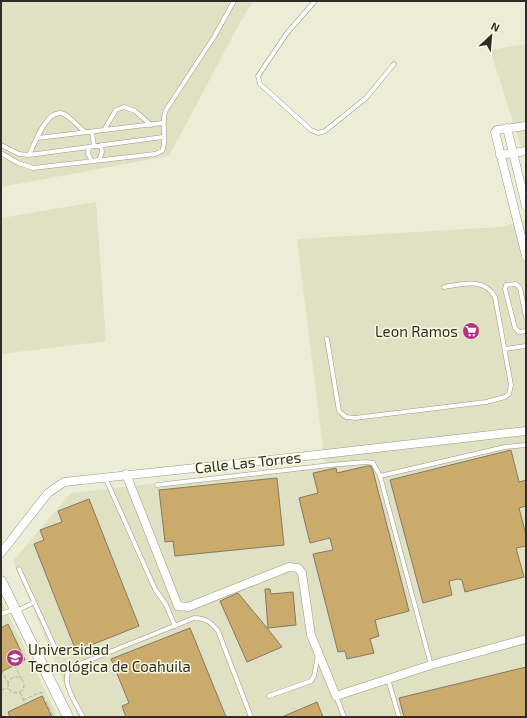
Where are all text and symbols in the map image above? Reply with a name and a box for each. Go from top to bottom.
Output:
north arrow [471,16,511,56]
text: N [489,19,502,34]
supermarket icon: Leon Ramos [461,321,481,341]
place label: Leon Ramos [375,322,458,340]
street label: Calle Las Torres [194,447,302,477]
place label: Universidad Tecnológica de Coahuila [28,640,191,675]
school or university icon: Universidad Tecnológica de Coahuila [5,648,25,668]

